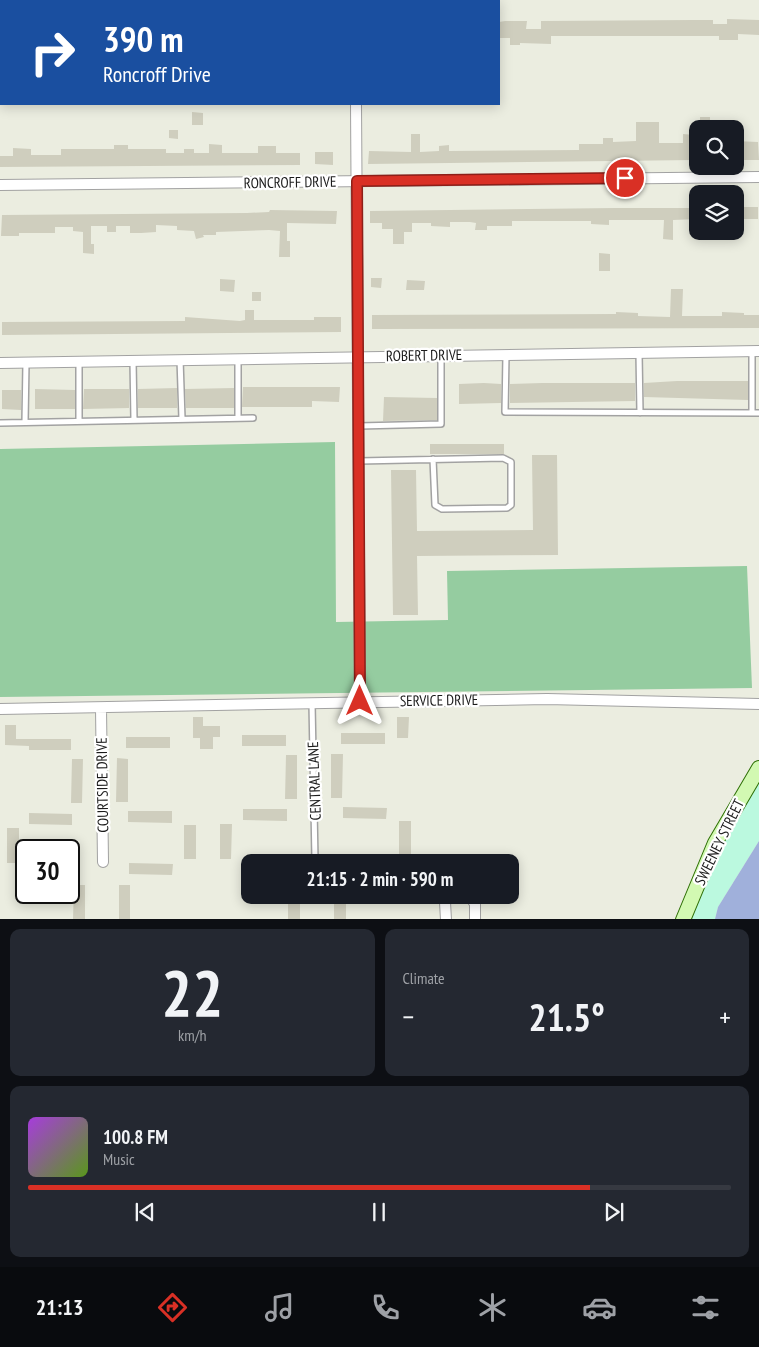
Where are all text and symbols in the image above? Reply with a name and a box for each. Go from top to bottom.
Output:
text: 390 m [103,16,184,62]
icon: right [20,20,85,85]
text: Roncroff Drive [103,60,211,88]
map controls [689,120,744,240]
button: search [689,120,744,175]
pin [604,157,646,199]
icon: arrive [611,164,639,192]
street label: RONCROFF DRIVE [244,172,336,192]
button: layers [689,185,744,240]
street label: ROBERT DRIVE [386,345,462,365]
position arrow [333,674,385,726]
street label: SERVICE DRIVE [400,690,478,710]
street label: COURTSIDE DRIVE [92,737,112,833]
street label: CENTRAL LANE [303,741,325,821]
street label: SWEENEY STREET [690,796,748,888]
speed limit sign: 30 [15,839,80,904]
text: 21:15 · 2 min · 590 m [307,867,453,891]
text: 22 [161,950,223,1034]
text: Climate [403,968,445,988]
text: 21.5° [529,992,605,1041]
text: − [403,998,414,1035]
text: + [719,998,731,1035]
text: km/h [178,1025,206,1045]
text: 100.8 FM [103,1125,168,1149]
text: Music [103,1149,135,1169]
icon: previous [131,1198,159,1226]
icon: pause [365,1198,393,1226]
icon: next [600,1198,628,1226]
icon: directions [155,1290,190,1325]
icon: music [262,1290,297,1325]
icon: phone [368,1290,403,1325]
icon: climate [475,1290,510,1325]
icon: car [582,1290,617,1325]
icon: filters [688,1290,723,1325]
text: 21:13 [36,1293,83,1321]

